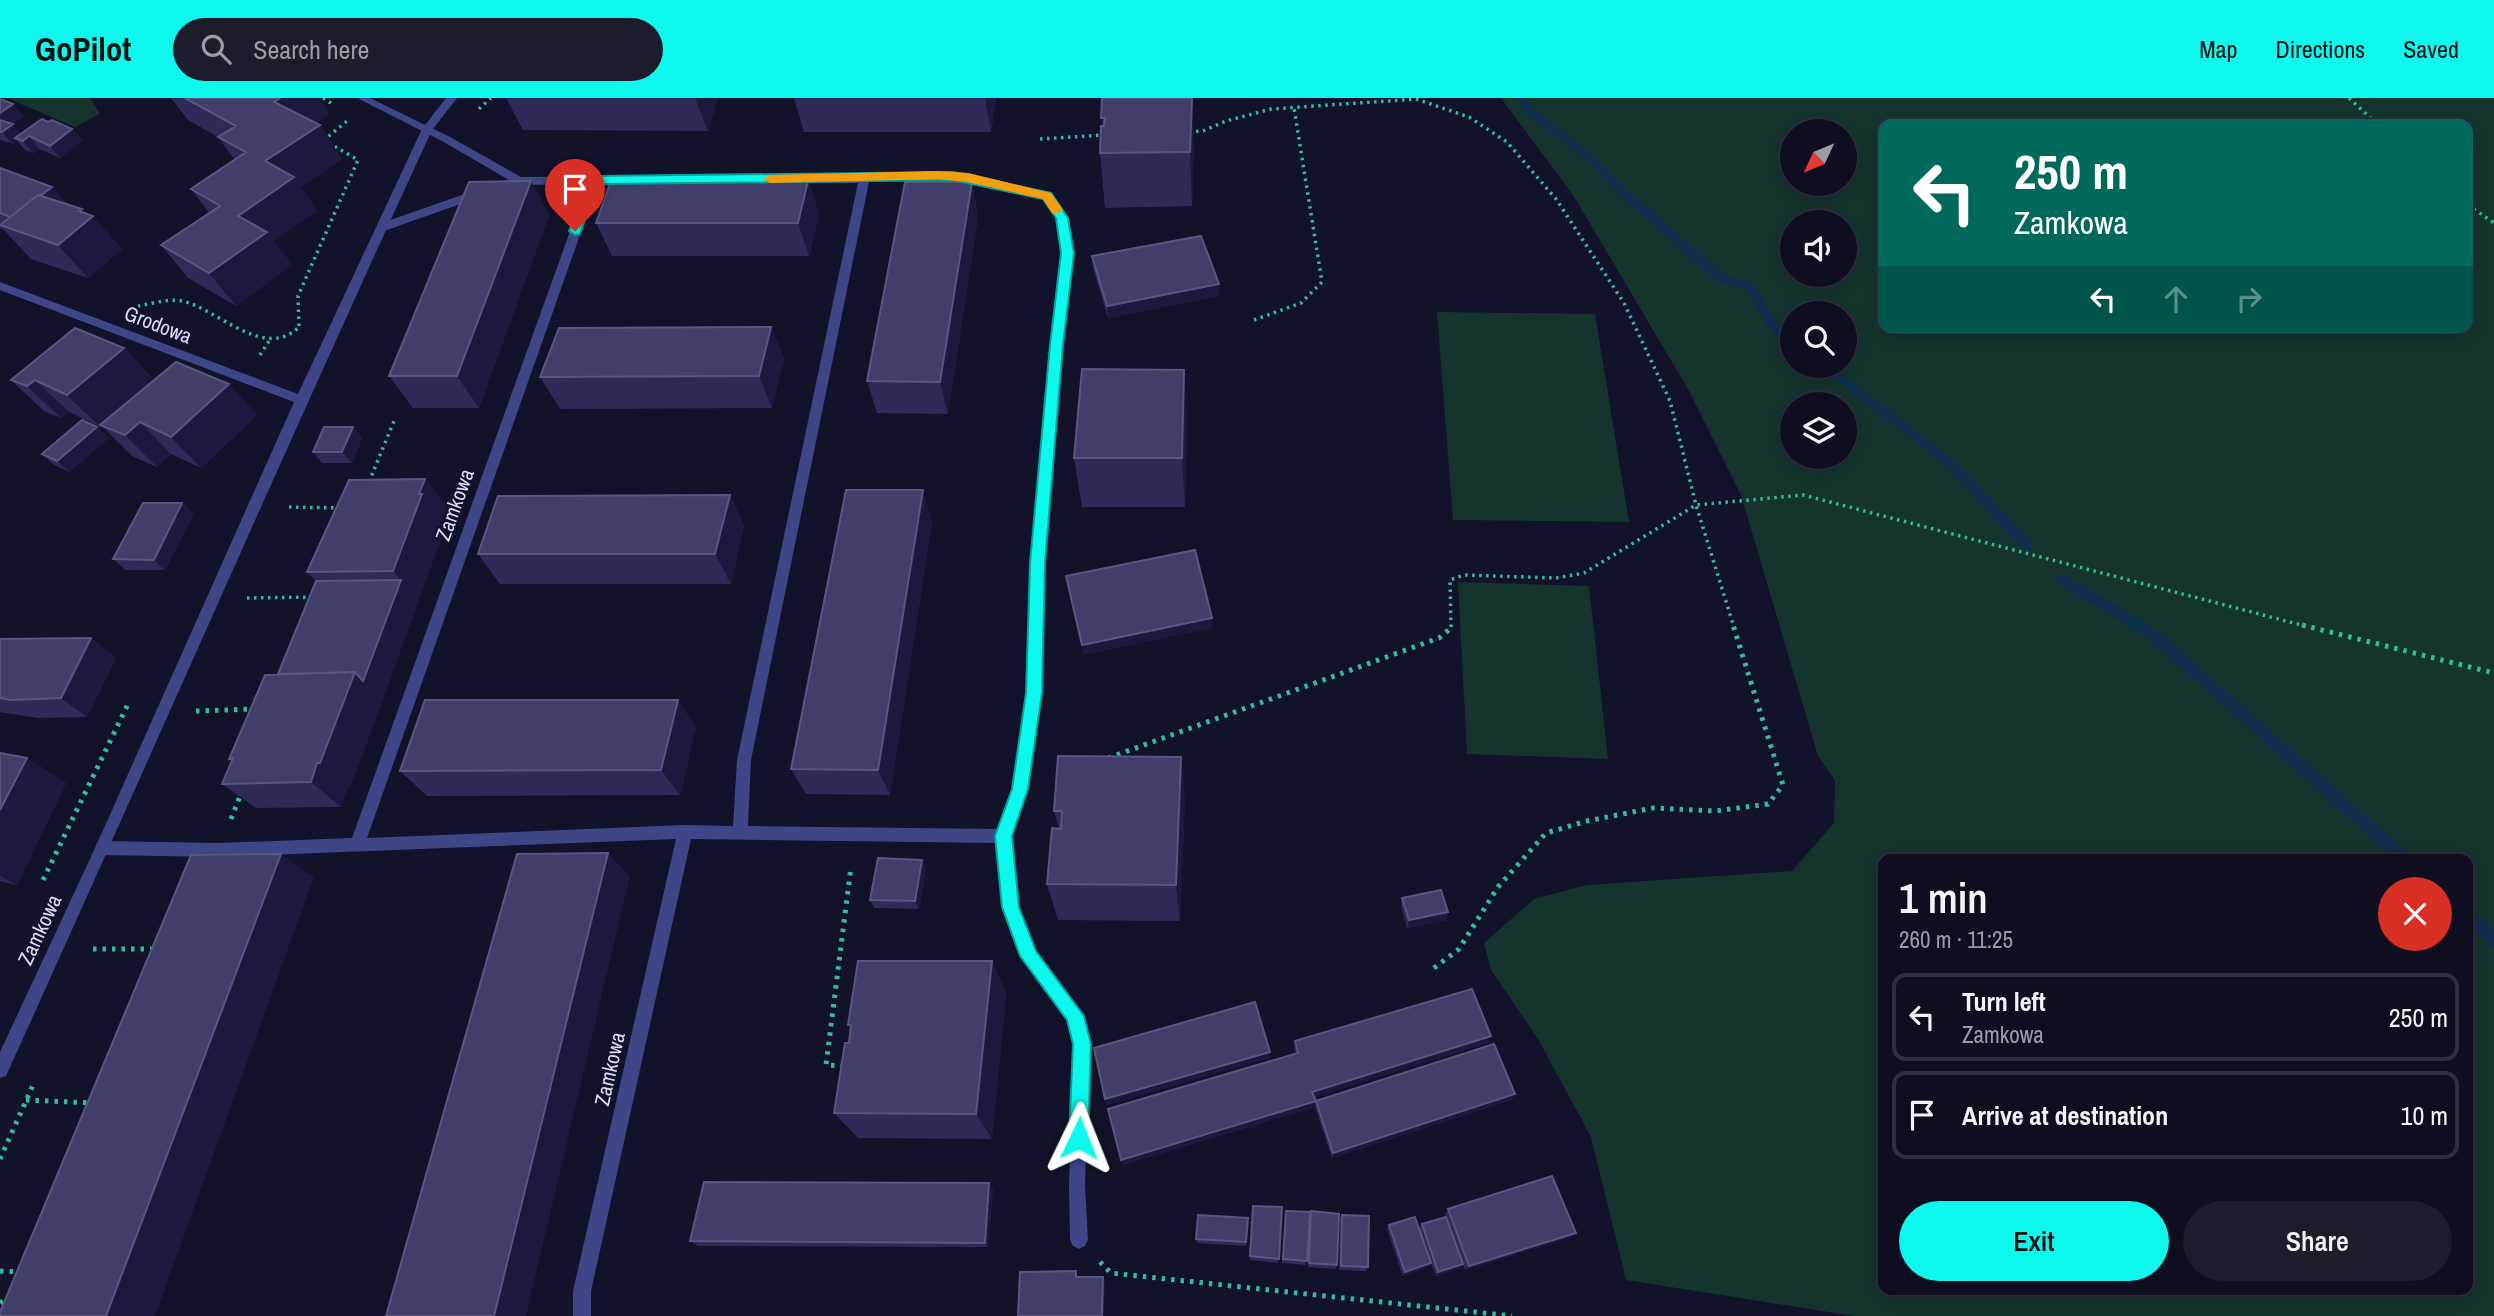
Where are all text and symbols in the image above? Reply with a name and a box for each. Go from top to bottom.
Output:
search box [173,18,663,81]
text: GoPilot [35,27,131,71]
icon: search [197,30,235,68]
text: Search here [253,32,369,67]
text: Map [2199,33,2237,65]
text: Directions [2275,33,2365,65]
text: Saved [2403,33,2459,65]
north arrow [1780,119,1857,196]
map controls [1780,119,1857,469]
text: 250 m [2014,138,2128,204]
icon: left [1899,147,1990,238]
pin [545,159,605,231]
icon: arrive [556,170,594,208]
text: Zamkowa [2014,201,2128,244]
button: sound [1780,210,1857,287]
icon: left [2084,280,2122,318]
icon: ahead [2157,280,2195,318]
icon: right [2230,280,2268,318]
street label: Grodowa [120,298,196,351]
button: search [1780,301,1857,378]
button: layers [1780,392,1857,469]
street label: Zamkowa [428,464,481,545]
text: 1 min [1899,870,1988,926]
button: close [2378,877,2452,951]
street label: Zamkowa [11,889,69,970]
text: 260 m · 11:25 [1899,924,2013,955]
text: Turn left [1962,984,2046,1019]
icon: left [1903,998,1941,1036]
text: 250 m [2389,1000,2448,1035]
text: Zamkowa [1962,1019,2044,1050]
street label: Zamkowa [587,1029,632,1109]
icon: arrive [1903,1096,1941,1134]
text: Arrive at destination [1962,1098,2168,1133]
text: 10 m [2401,1098,2448,1133]
position arrow [1042,1101,1116,1175]
button: Exit [1899,1201,2169,1281]
button: Share [2183,1201,2452,1281]

